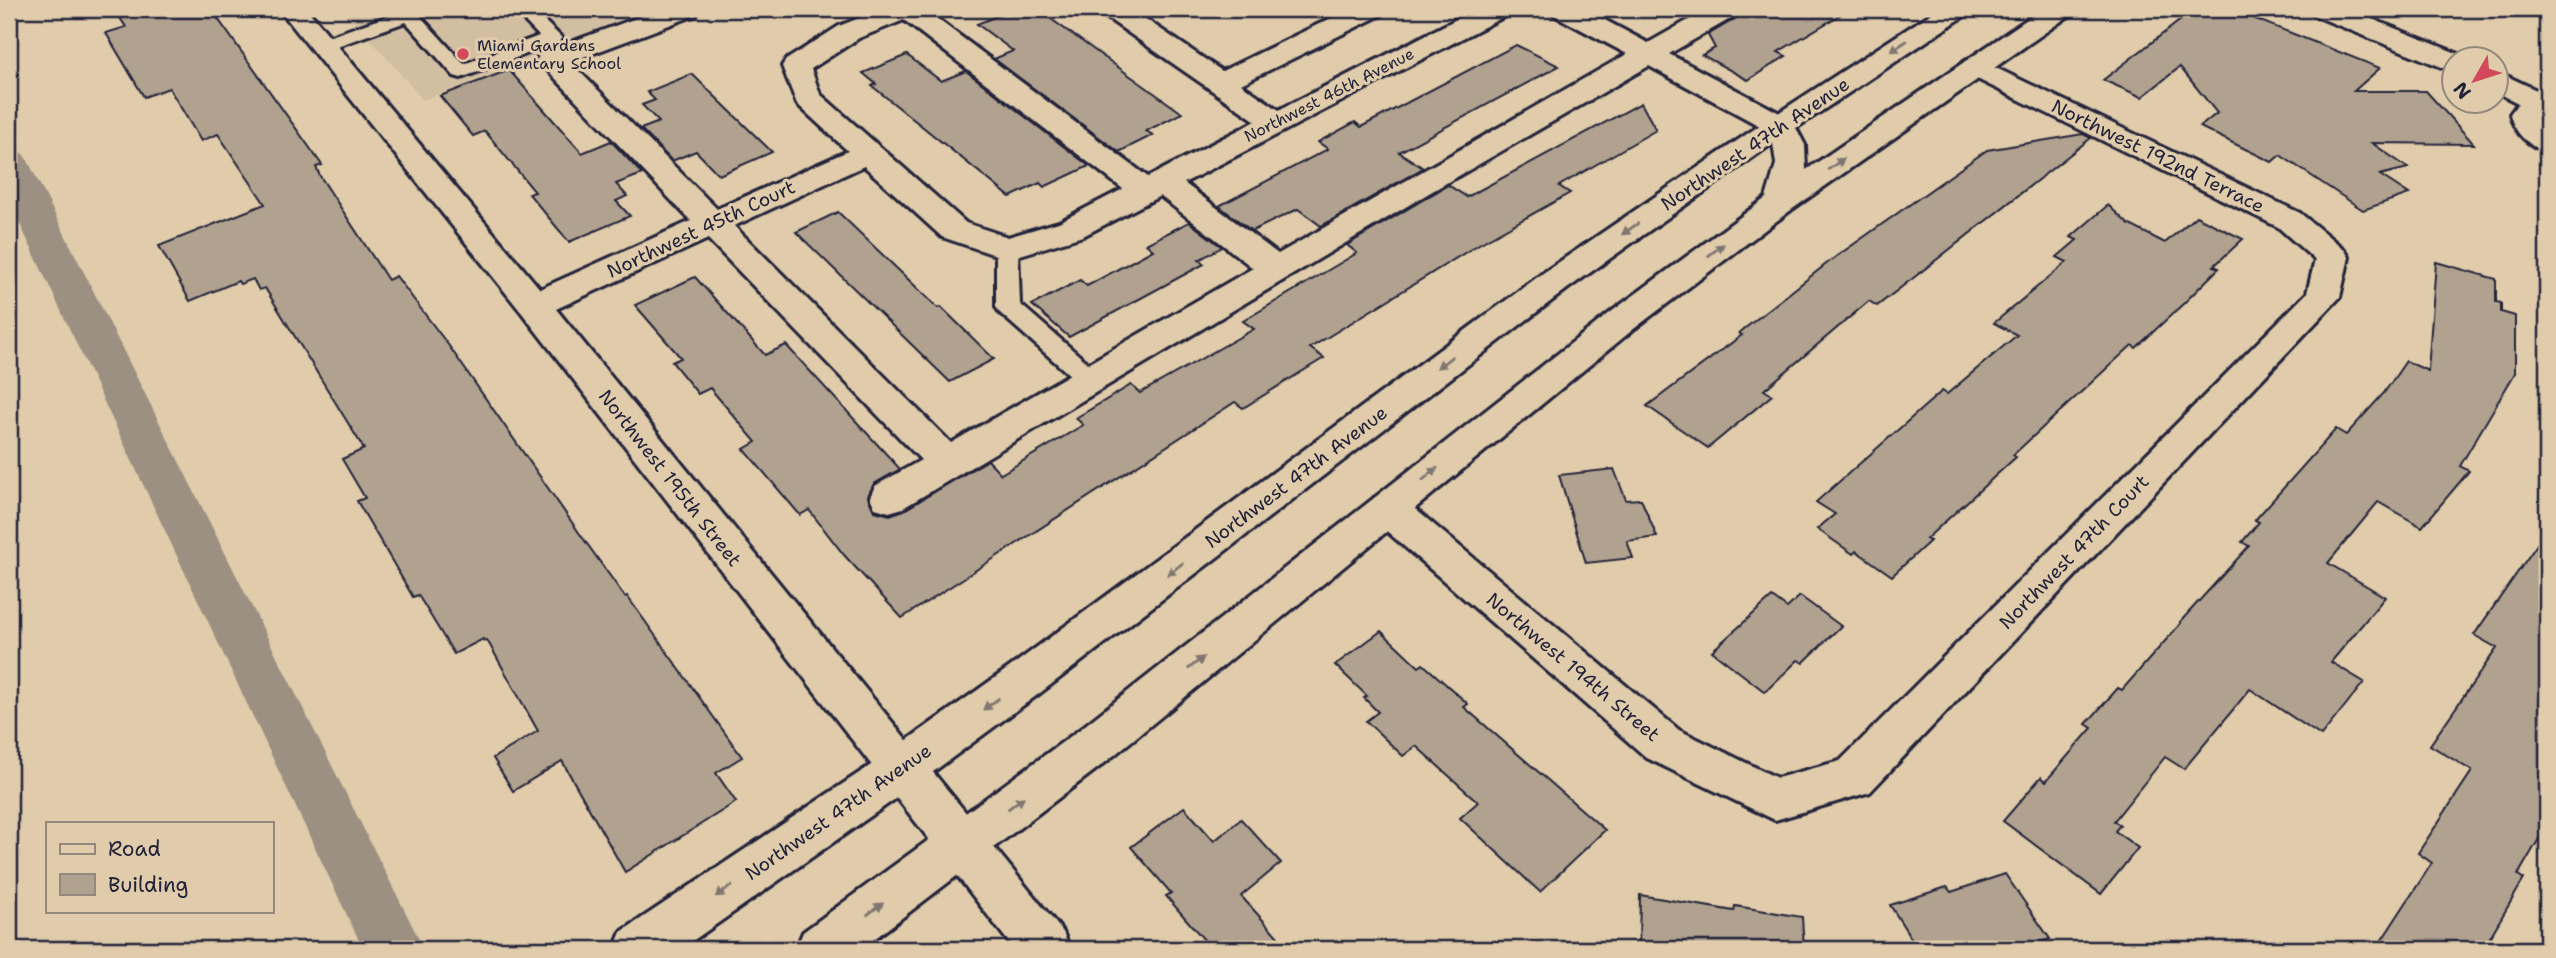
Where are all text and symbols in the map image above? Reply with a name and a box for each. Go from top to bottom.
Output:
place label: Miami Gardens Elementary School [477,35,621,74]
one-way arrow [1889,40,1909,53]
street label: Northwest 46th Avenue [1241,43,1417,147]
marker: Miami Gardens Elementary School [455,46,471,62]
north arrow [2440,46,2510,116]
street label: Northwest 47th Avenue [1656,71,1854,217]
text: N [2448,77,2477,104]
street label: Northwest 192nd Terrace [2047,93,2269,219]
one-way arrow [1827,157,1845,171]
street label: Northwest 45th Court [603,174,799,284]
one-way arrow [1621,222,1639,236]
one-way arrow [1707,243,1726,257]
one-way arrow [1437,355,1455,370]
street label: Northwest 195th Street [593,384,747,572]
street label: Northwest 47th Avenue [1200,400,1392,554]
one-way arrow [1421,467,1438,482]
street label: Northwest 47th Court [1994,469,2154,635]
one-way arrow [1166,562,1184,576]
street label: Northwest 194th Street [1481,587,1665,747]
one-way arrow [1187,656,1204,671]
one-way arrow [982,697,1001,711]
street label: Northwest 47th Avenue [740,738,936,886]
one-way arrow [1007,796,1026,810]
legend [46,822,273,912]
text: Road [108,835,161,863]
text: Building [108,871,188,899]
one-way arrow [715,884,733,898]
one-way arrow [866,901,884,916]

